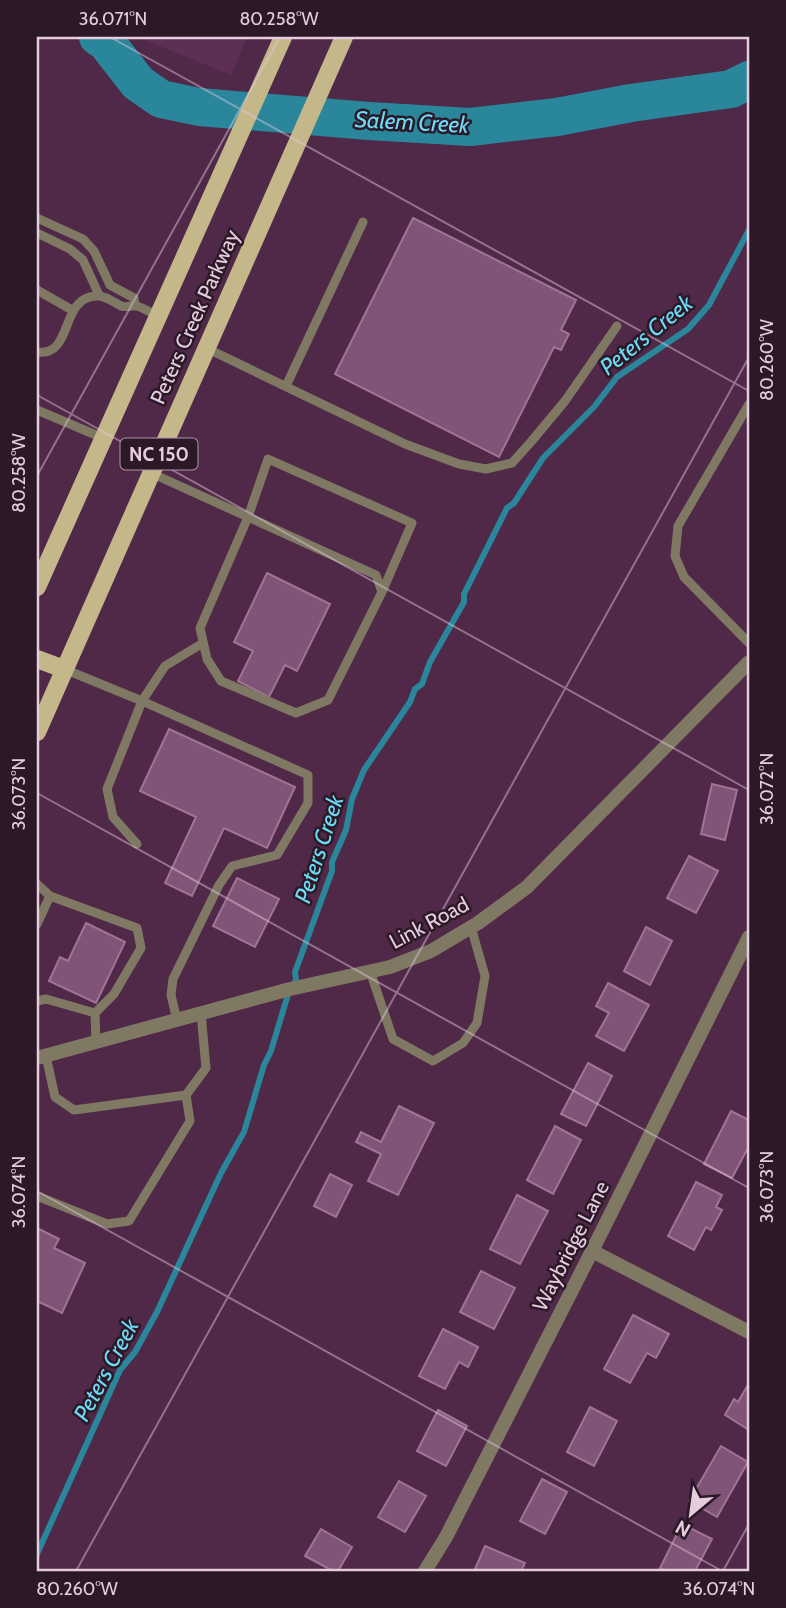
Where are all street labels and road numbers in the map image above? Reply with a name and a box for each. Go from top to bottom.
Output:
street label: Peters Creek Parkway [145,225,244,408]
road number: NC 150 [120,438,198,470]
street label: Link Road [385,891,473,954]
street label: Waybridge Lane [527,1176,614,1315]

